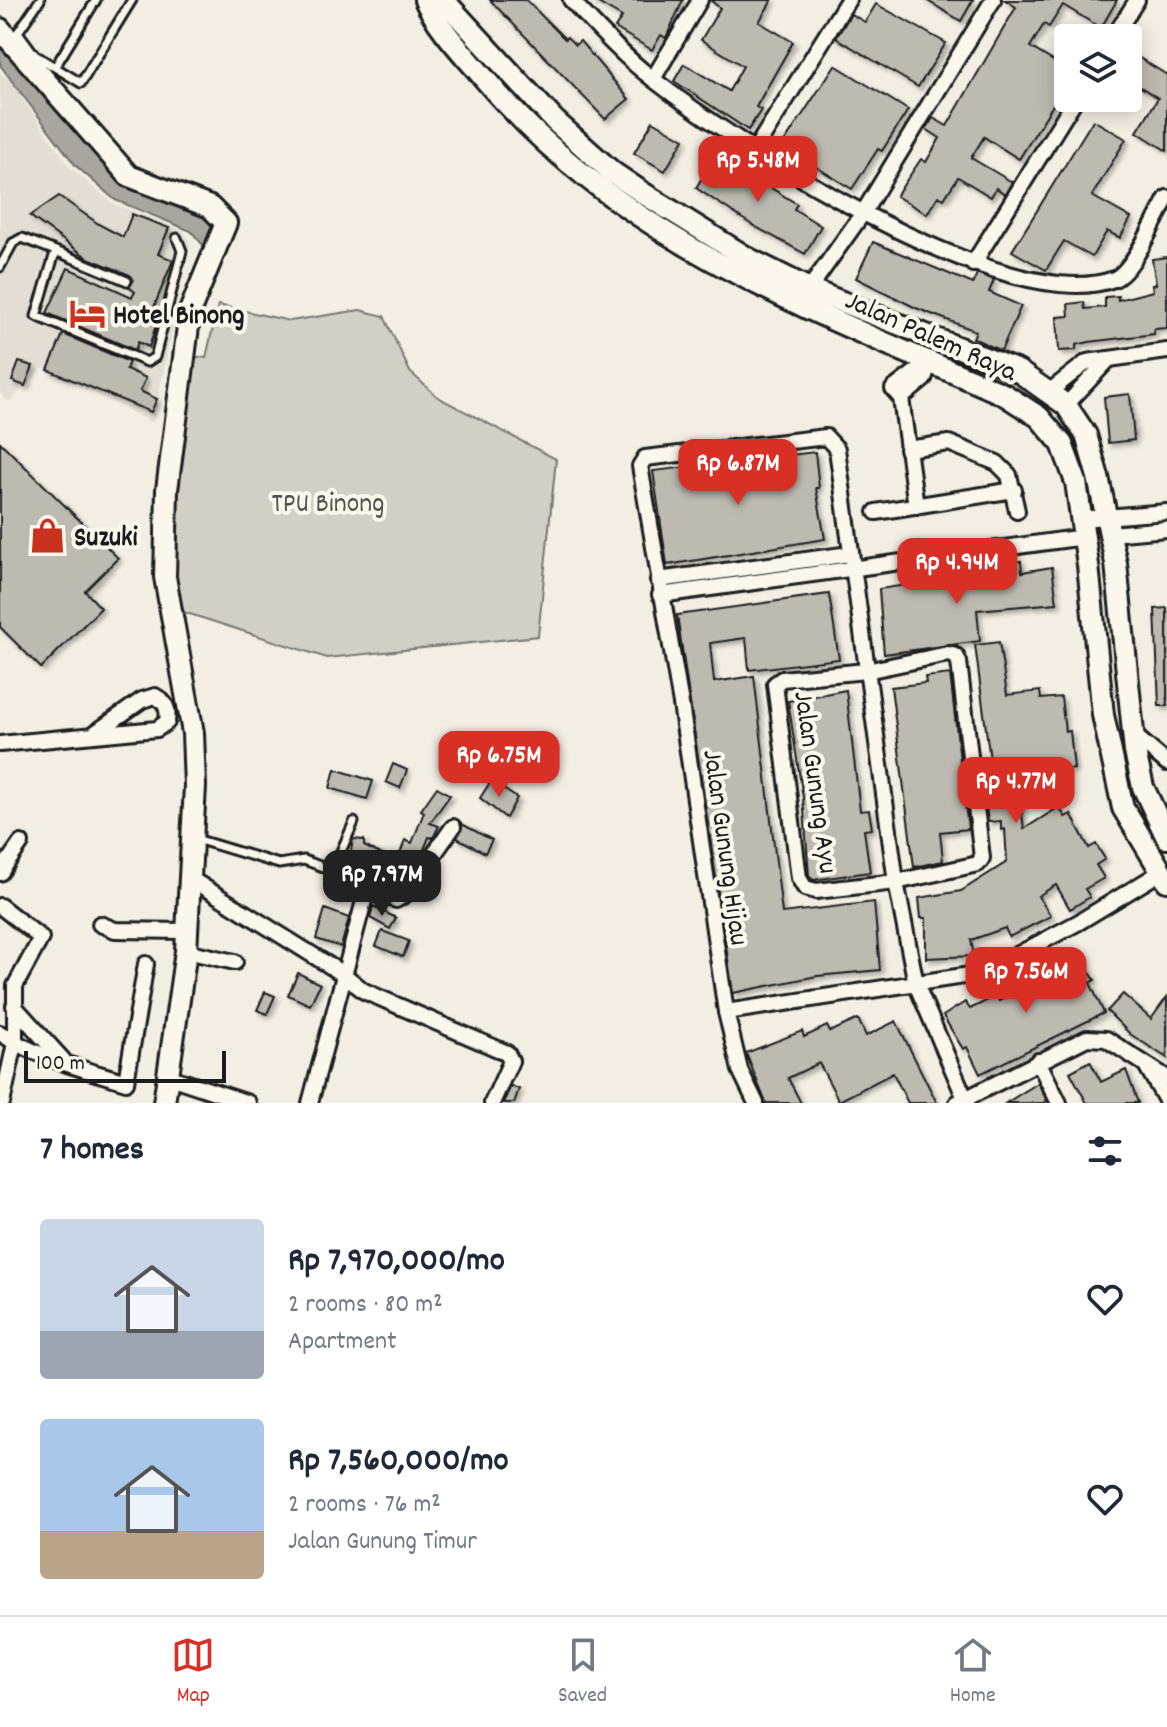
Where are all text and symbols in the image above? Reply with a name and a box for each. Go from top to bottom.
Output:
map controls [1054,24,1142,112]
button: layers [1054,24,1142,112]
pin: Rp 5.48M [675,136,841,204]
text: Rp 5.48M [716,143,800,180]
street label: Jalan Palem Raya [838,283,1023,395]
hotel icon: Hotel Binong [68,294,106,332]
place label: Hotel Binong [113,298,245,338]
pin: Rp 6.87M [655,439,821,507]
text: Rp 6.87M [696,446,780,483]
park label: TPU Binong [272,486,384,526]
shop icon: Suzuki [29,516,67,554]
place label: Suzuki [74,520,138,560]
pin: Rp 4.94M [874,538,1040,606]
text: Rp 4.94M [915,545,999,582]
street label: Jalan Gunung Ayu [780,689,846,877]
pin: Rp 6.75M [416,731,582,799]
text: Rp 6.75M [457,738,541,775]
street label: Jalan Gunung Hijau [690,747,757,948]
pin: Rp 4.77M [933,757,1099,825]
text: Rp 4.77M [976,764,1056,801]
pin: Rp 7.97M [299,850,465,918]
text: Rp 7.97M [341,857,423,894]
pin: Rp 7.56M [943,947,1109,1015]
text: Rp 7.56M [984,954,1068,991]
scale bar [24,1047,226,1083]
text: 100 m [36,1049,85,1080]
text: 7 homes [40,1127,144,1176]
icon: filters [1083,1129,1127,1173]
text: Rp 7,970,000/mo [288,1238,505,1287]
icon: home [104,1251,200,1347]
icon: heart [1083,1277,1127,1321]
text: 2 rooms · 80 m² [288,1287,443,1324]
text: Apartment [288,1324,397,1361]
text: Rp 7,560,000/mo [288,1438,509,1487]
icon: home [104,1451,200,1547]
icon: heart [1083,1477,1127,1521]
text: 2 rooms · 76 m² [288,1487,441,1524]
text: Jalan Gunung Timur [288,1524,477,1561]
tab: Map [171,1633,215,1712]
tab: Saved [558,1633,607,1712]
tab: Home [950,1633,996,1712]

